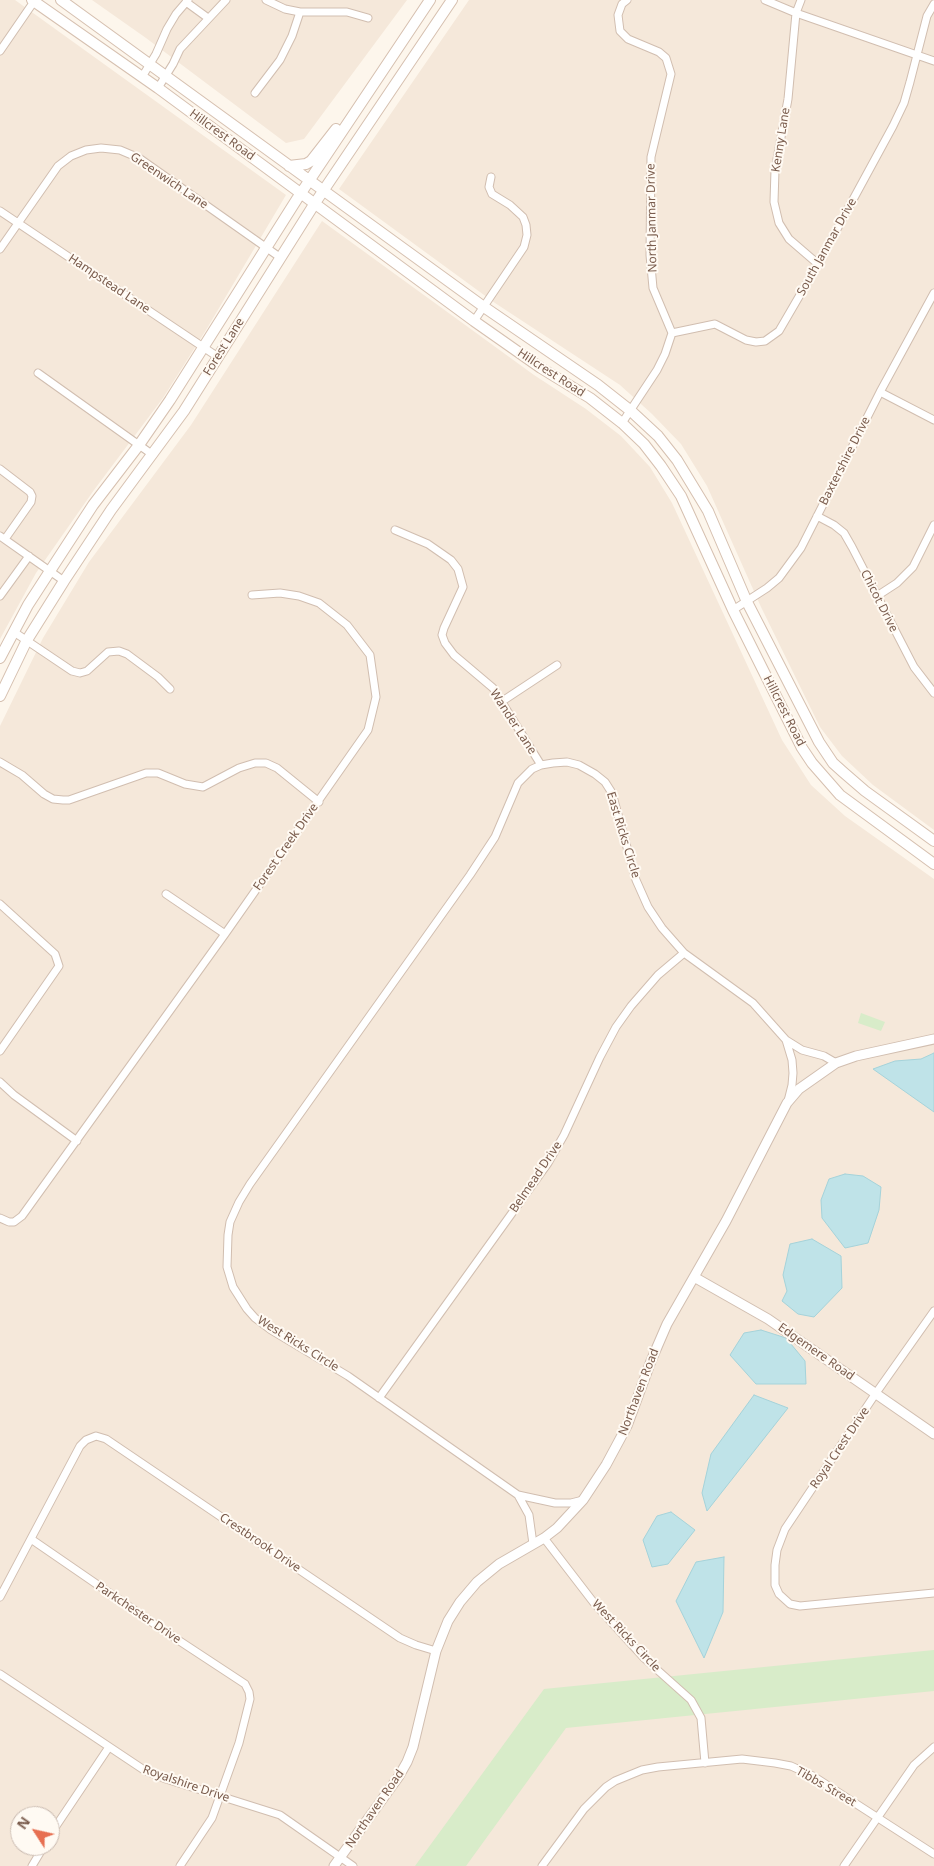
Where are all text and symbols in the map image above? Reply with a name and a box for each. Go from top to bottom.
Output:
street label: Hillcrest Road [186,106,258,164]
street label: Kenny Lane [769,107,793,173]
street label: Greenwich Lane [127,150,211,212]
street label: North Janmar Drive [644,163,660,273]
street label: South Janmar Drive [794,196,860,298]
street label: Hampstead Lane [65,251,153,317]
street label: Forest Lane [201,315,247,379]
street label: Hillcrest Road [515,346,587,400]
street label: Baxtershire Drive [816,414,874,508]
street label: Chicot Drive [857,567,901,635]
street label: Hillcrest Road [760,673,808,749]
street label: Wander Lane [487,687,539,757]
street label: East Ricks Circle [603,790,643,880]
street label: Forest Creek Drive [251,801,321,893]
street label: Belmead Drive [507,1139,565,1215]
street label: West Ricks Circle [255,1313,341,1375]
street label: Edgemere Road [775,1320,857,1384]
street label: Northaven Road [616,1346,662,1438]
street label: Royal Crest Drive [807,1404,873,1492]
street label: Crestbrook Drive [217,1510,303,1576]
street label: Parkchester Drive [93,1579,183,1647]
street label: West Ricks Circle [589,1597,663,1675]
street label: Royalshire Drive [141,1762,231,1806]
street label: Tibbs Street [793,1764,859,1810]
street label: Northaven Road [343,1767,407,1851]
north arrow [10,1806,60,1856]
text: N [12,1813,34,1833]

